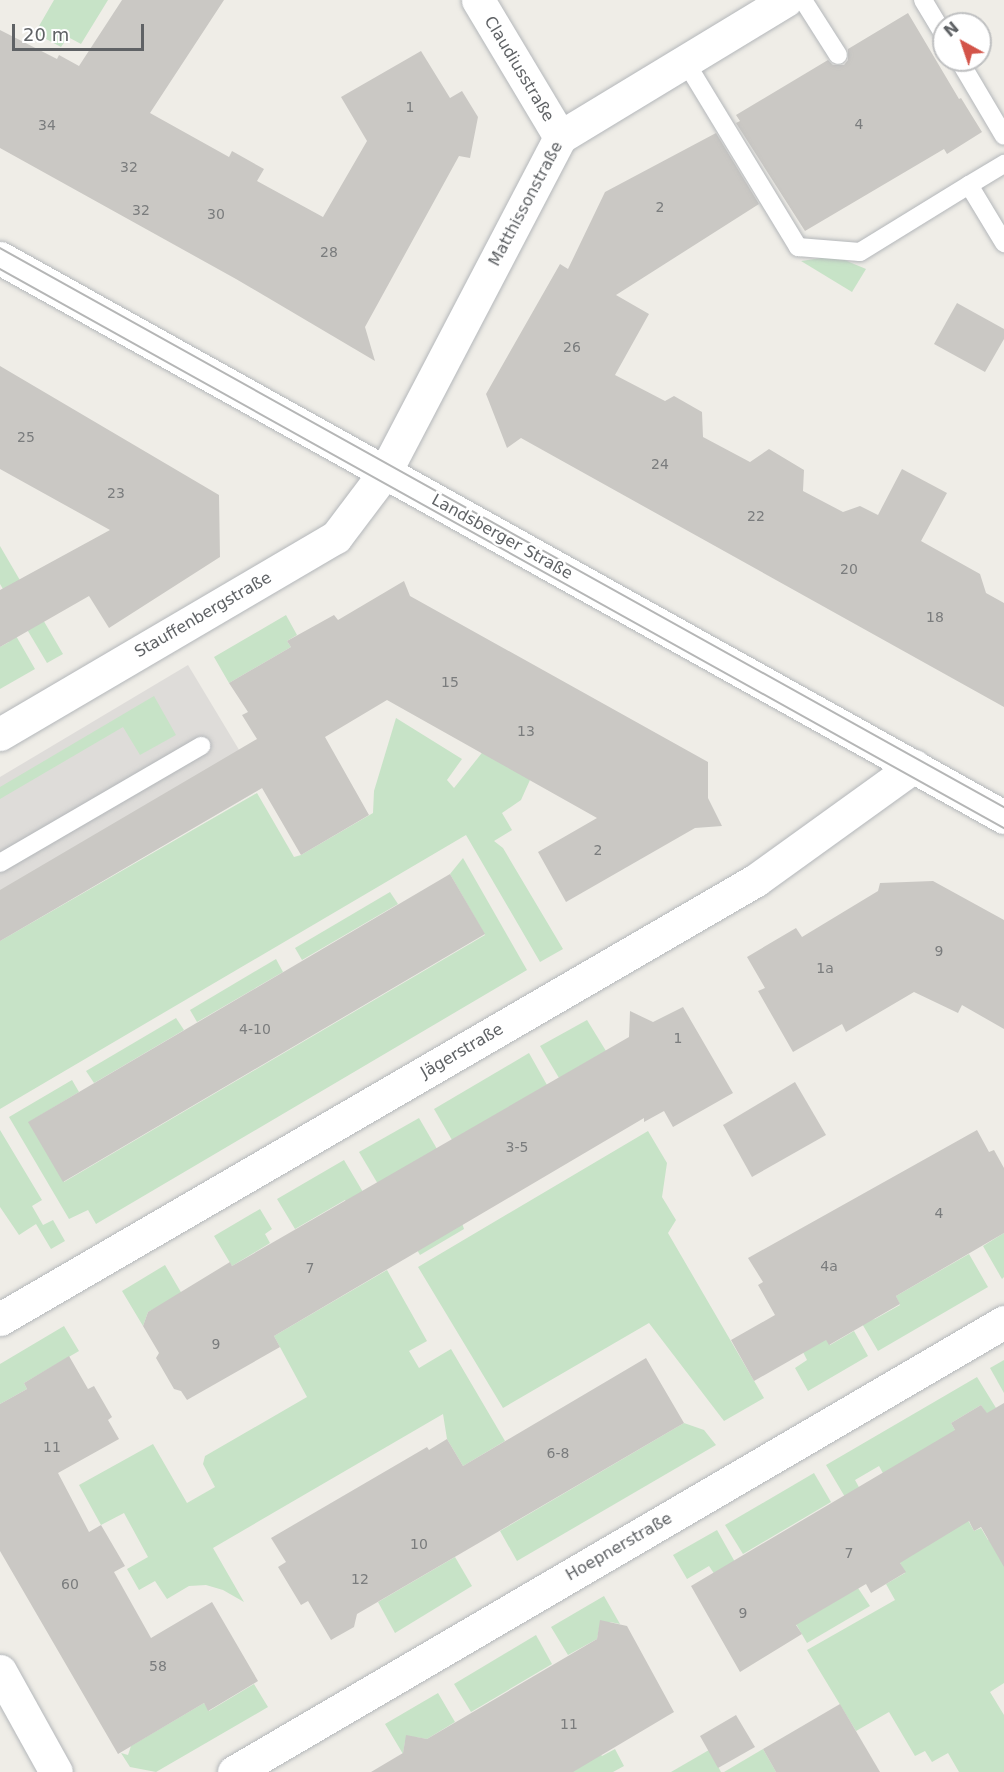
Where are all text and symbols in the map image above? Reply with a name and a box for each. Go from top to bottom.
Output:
scale bar [15,12,147,50]
north arrow [932,12,992,72]
street label: Claudiusstraße [480,13,558,125]
text: N [940,18,963,41]
text: 20 m [23,24,69,45]
house number: 1 [406,99,414,115]
house number: 4 [855,116,863,132]
house number: 34 [38,117,56,133]
street label: Matthissonstraße [485,138,567,270]
house number: 32 [120,159,138,175]
house number: 2 [656,199,664,215]
house number: 32 [132,202,150,218]
house number: 30 [207,206,225,222]
house number: 28 [320,244,338,260]
house number: 26 [563,339,581,355]
house number: 25 [17,429,35,445]
house number: 24 [651,456,669,472]
house number: 23 [107,485,125,501]
street label: Landsberger Straße [428,490,576,584]
house number: 22 [747,508,765,524]
house number: 20 [840,561,858,577]
street label: Stauffenbergstraße [131,568,275,662]
house number: 18 [926,609,944,625]
house number: 15 [441,674,459,690]
house number: 13 [517,723,535,739]
house number: 2 [594,842,602,858]
house number: 9 [935,943,943,959]
house number: 1a [816,960,834,976]
street label: Jägerstraße [417,1020,507,1082]
house number: 4-10 [239,1021,271,1037]
house number: 1 [674,1030,682,1046]
house number: 3-5 [506,1139,528,1155]
house number: 4 [935,1205,943,1221]
house number: 4a [820,1258,838,1274]
house number: 7 [306,1260,314,1276]
house number: 9 [212,1336,220,1352]
house number: 11 [43,1439,61,1455]
house number: 6-8 [547,1445,569,1461]
street label: Hoepnerstraße [563,1509,675,1585]
house number: 10 [410,1536,428,1552]
house number: 7 [845,1545,853,1561]
house number: 12 [351,1571,369,1587]
house number: 60 [61,1576,79,1592]
house number: 9 [739,1605,747,1621]
house number: 58 [149,1658,167,1674]
house number: 11 [560,1716,578,1732]

